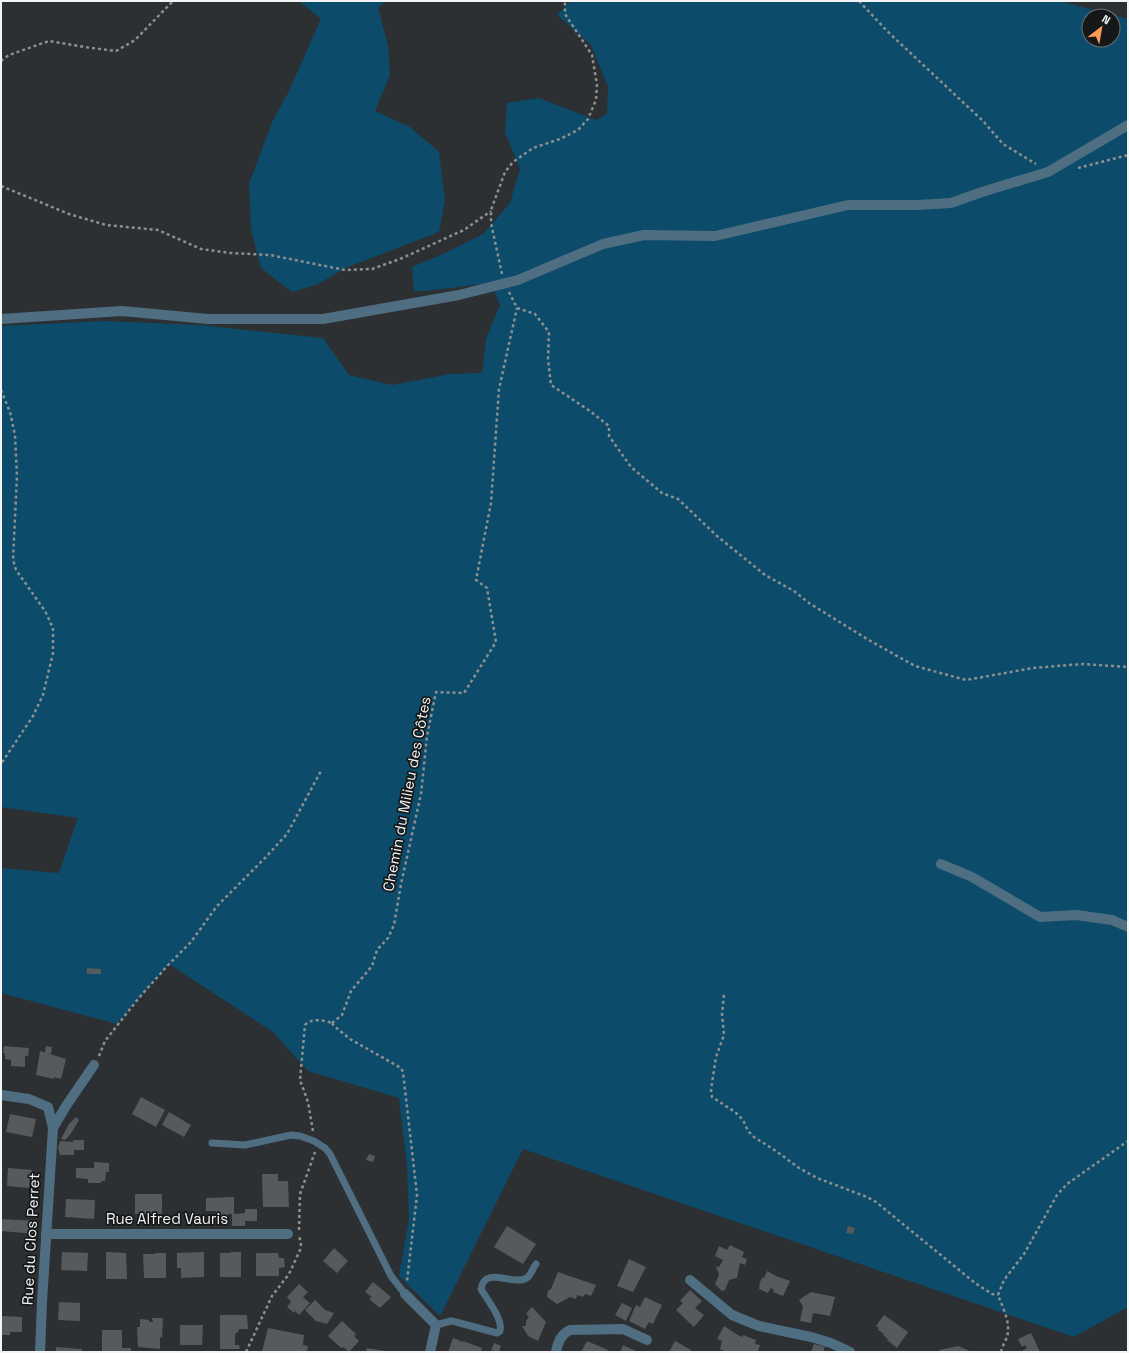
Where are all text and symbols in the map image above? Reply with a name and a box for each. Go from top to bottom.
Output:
north arrow [1081,8,1121,48]
text: N [1099,12,1113,27]
street label: Chemin du Milieu des Côtes [378,695,435,893]
street label: Rue du Clos Perret [18,1172,43,1306]
street label: Rue Alfred Vauris [106,1209,228,1228]

